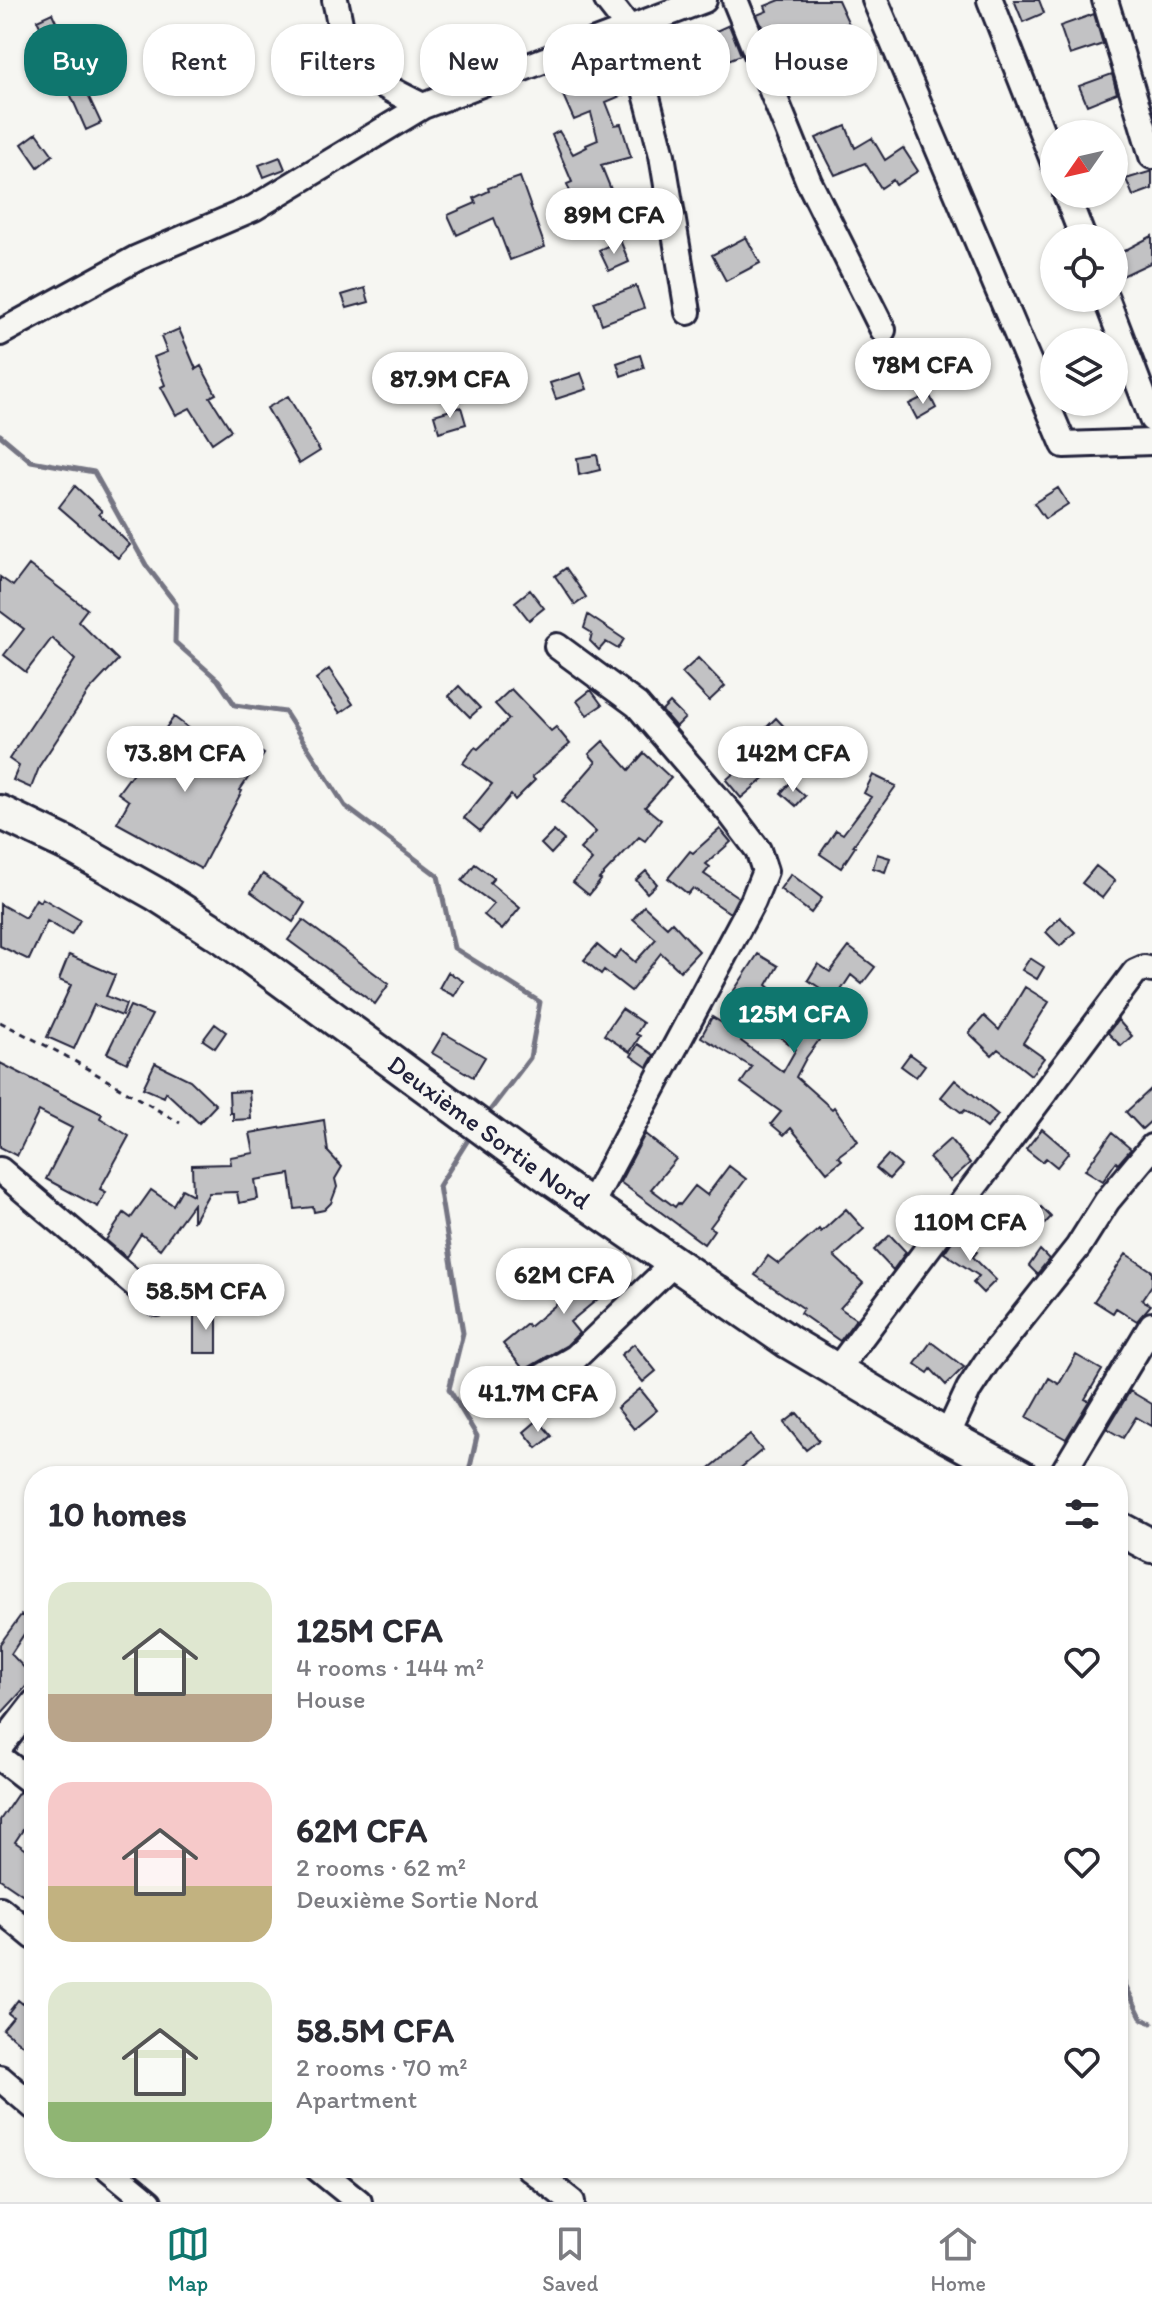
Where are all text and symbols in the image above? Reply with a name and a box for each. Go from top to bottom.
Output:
chip: Buy [24,24,127,96]
chip: Rent [143,24,255,96]
chip: Filters [271,24,404,96]
chip: New [420,24,527,96]
chip: Apartment [543,24,730,96]
chip: House [746,24,877,96]
north arrow [1040,120,1128,208]
map controls [1040,120,1128,416]
pin: 89M CFA [540,188,688,256]
text: 89M CFA [564,198,664,230]
button: locate [1040,224,1128,312]
button: layers [1040,328,1128,416]
pin: 78M CFA [849,338,997,406]
text: 78M CFA [873,348,973,380]
pin: 87.9M CFA [358,352,542,420]
text: 87.9M CFA [390,362,510,394]
pin: 73.8M CFA [93,726,277,794]
pin: 142M CFA [710,726,876,794]
text: 73.8M CFA [125,736,245,768]
text: 142M CFA [736,736,850,768]
pin: 125M CFA [711,987,877,1055]
text: 125M CFA [738,997,850,1029]
street label: Deuxième Sortie Nord [382,1048,596,1216]
pin: 110M CFA [887,1195,1053,1263]
text: 110M CFA [914,1205,1027,1237]
pin: 62M CFA [490,1248,638,1316]
text: 62M CFA [514,1258,614,1290]
pin: 58.5M CFA [114,1264,298,1332]
text: 58.5M CFA [146,1274,266,1306]
pin: 41.7M CFA [446,1366,630,1434]
text: 41.7M CFA [478,1376,598,1408]
icon: filters [1060,1492,1104,1536]
text: 10 homes [48,1494,187,1535]
text: 125M CFA [296,1610,443,1651]
icon: home [112,1614,208,1710]
icon: heart [1060,1640,1104,1684]
text: 4 rooms · 144 m² [296,1651,484,1683]
text: House [296,1683,366,1715]
text: 62M CFA [296,1810,427,1851]
icon: home [112,1814,208,1910]
icon: heart [1060,1840,1104,1884]
text: 2 rooms · 62 m² [296,1851,466,1883]
text: Deuxième Sortie Nord [296,1883,538,1915]
text: 58.5M CFA [296,2010,454,2051]
icon: home [112,2014,208,2110]
icon: heart [1060,2040,1104,2084]
text: 2 rooms · 70 m² [296,2051,468,2083]
text: Apartment [296,2083,417,2115]
tab: Map [166,2222,210,2297]
tab: Saved [542,2222,598,2297]
tab: Home [930,2222,986,2297]

